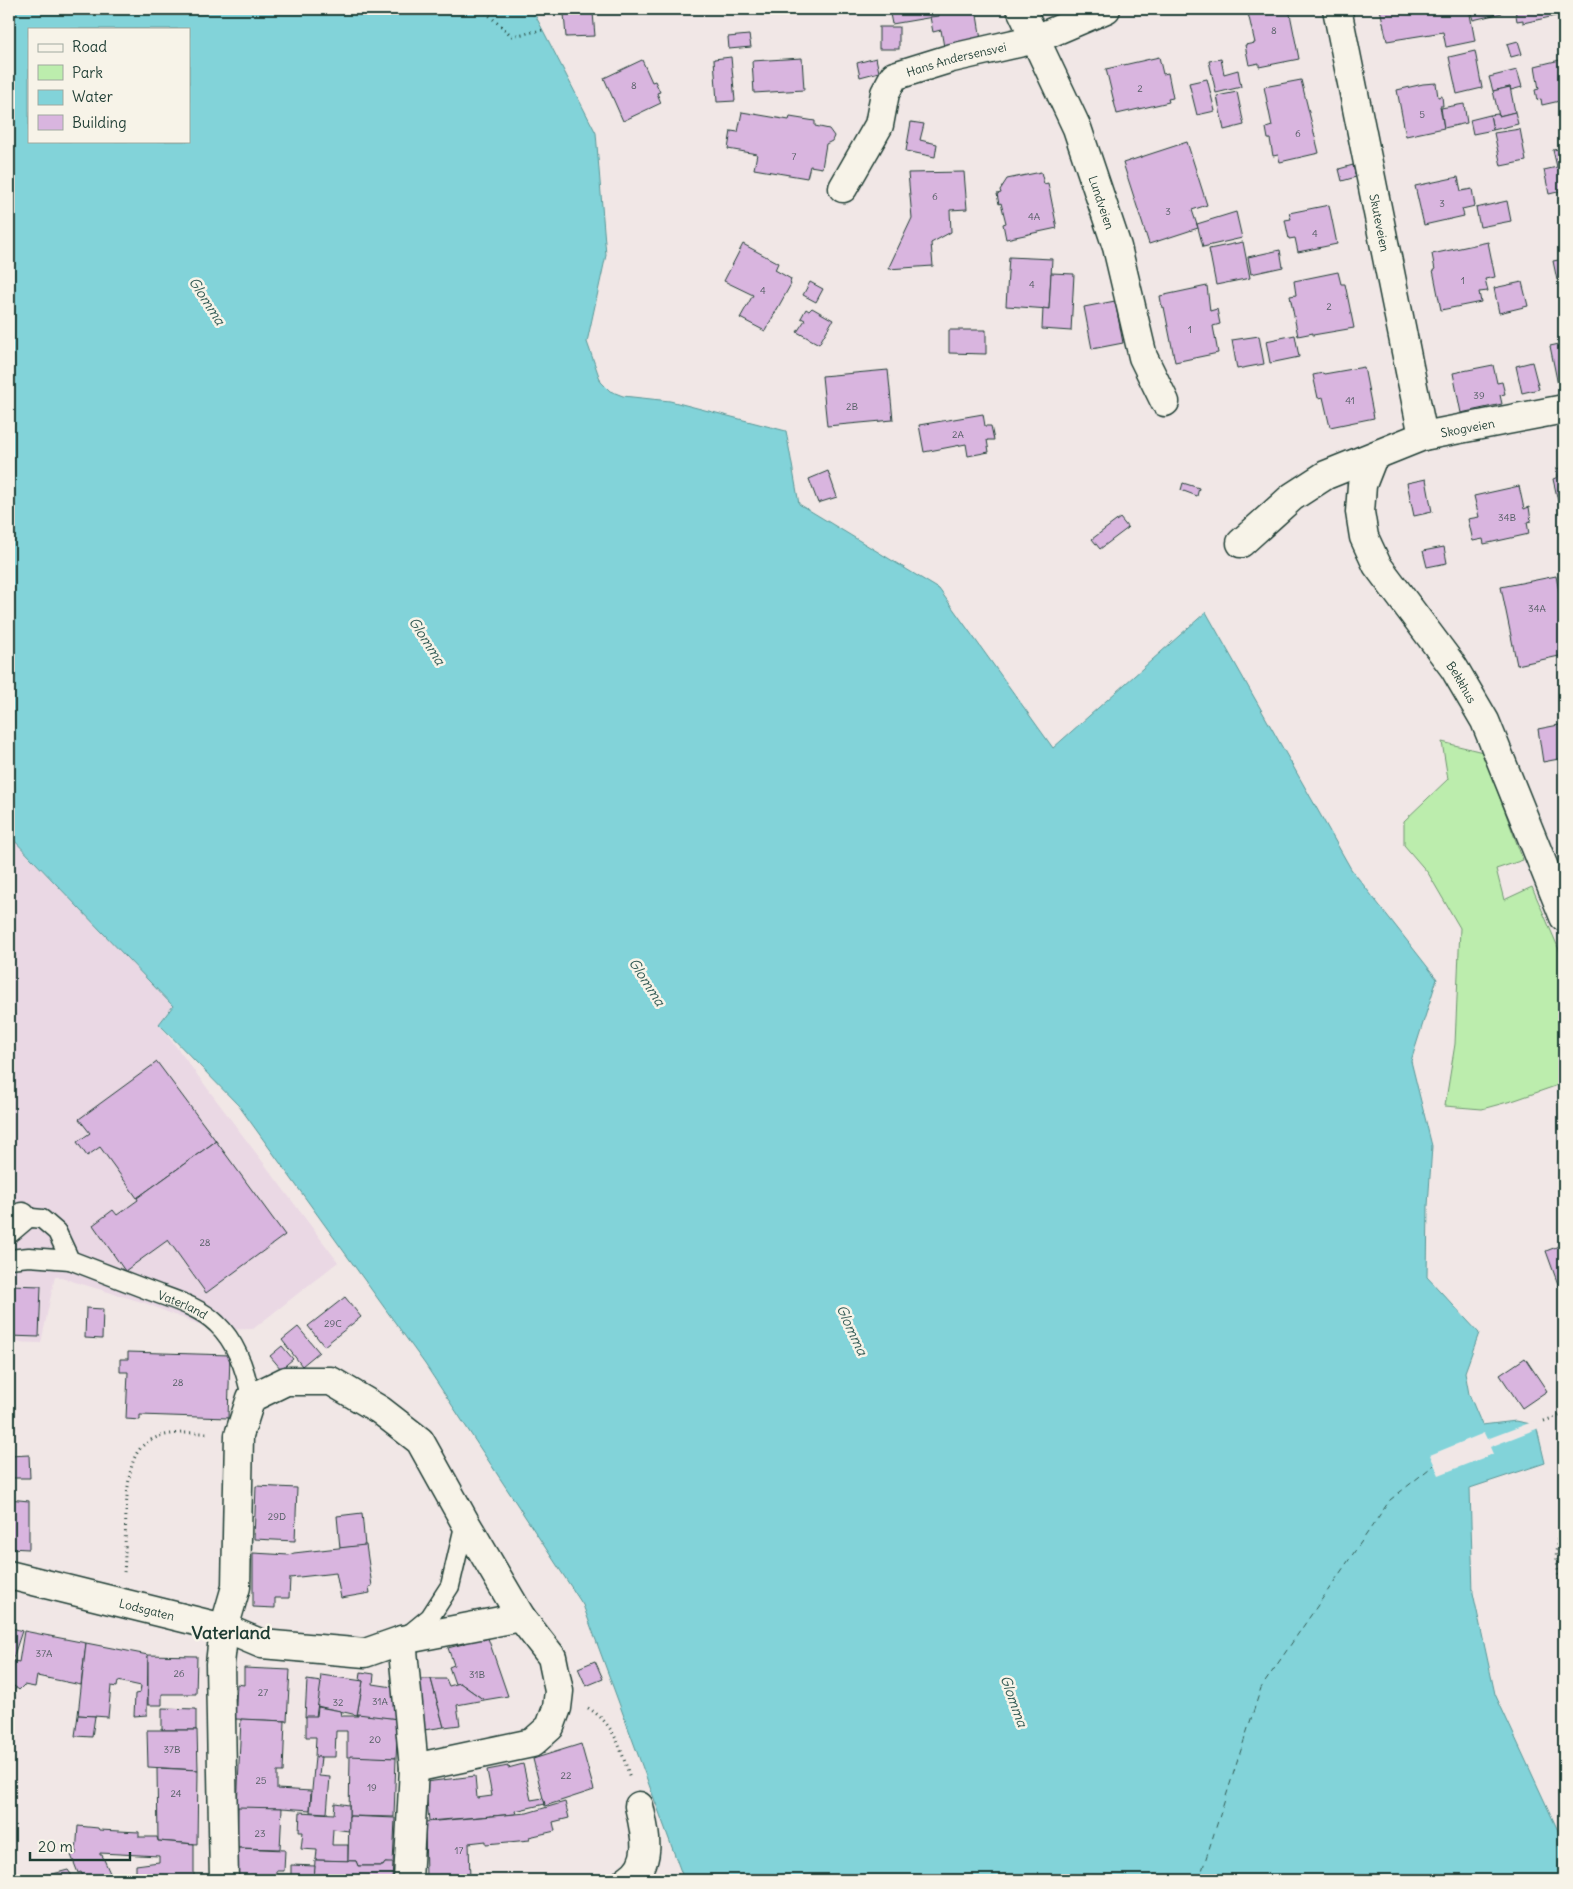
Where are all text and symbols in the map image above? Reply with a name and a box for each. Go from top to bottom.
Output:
house number: 8 [1271,24,1277,37]
legend [28,28,190,142]
text: Road [72,37,107,56]
street label: Hans Andersensvei [904,38,1008,79]
text: Park [72,63,103,82]
house number: 8 [631,79,637,92]
house number: 2 [1137,82,1143,95]
text: Water [72,87,113,106]
house number: 5 [1419,108,1425,121]
text: Building [72,113,127,132]
house number: 6 [1295,127,1301,140]
house number: 7 [792,150,797,163]
street label: Lundveien [1086,174,1118,231]
house number: 6 [932,190,938,203]
street label: Skuteveien [1367,192,1393,253]
house number: 3 [1439,197,1445,210]
house number: 3 [1165,205,1171,218]
house number: 4A [1028,210,1041,223]
house number: 4 [1312,227,1318,240]
water label: Glomma [185,274,230,329]
house number: 1 [1461,274,1465,287]
house number: 4 [1029,278,1035,291]
house number: 4 [760,284,766,297]
house number: 2 [1326,300,1332,313]
house number: 1 [1188,323,1192,336]
house number: 39 [1473,389,1485,402]
house number: 41 [1345,394,1355,407]
house number: 2B [846,400,858,413]
street label: Skogveien [1439,415,1496,440]
house number: 2A [952,428,965,441]
house number: 34B [1498,511,1516,524]
house number: 34A [1528,602,1547,615]
water label: Glomma [405,614,450,669]
street label: Bekkhus [1444,658,1480,705]
water label: Glomma [625,955,670,1010]
house number: 28 [199,1236,211,1249]
street label: Vaterland [156,1287,211,1322]
water label: Glomma [833,1302,872,1359]
house number: 29C [324,1317,342,1330]
house number: 28 [172,1376,184,1389]
house number: 29D [268,1510,286,1523]
street label: Lodsgaten [118,1595,176,1623]
district label: Vaterland [191,1621,271,1644]
house number: 37A [36,1647,53,1660]
house number: 26 [173,1667,185,1680]
house number: 31B [469,1668,485,1681]
water label: Glomma [996,1673,1032,1730]
house number: 27 [258,1686,268,1699]
house number: 31A [372,1695,389,1708]
house number: 32 [332,1696,344,1709]
house number: 20 [369,1733,381,1746]
house number: 37B [163,1743,181,1756]
house number: 22 [561,1769,572,1782]
house number: 25 [255,1774,267,1787]
house number: 19 [367,1781,377,1794]
house number: 24 [170,1787,182,1800]
house number: 23 [254,1827,266,1840]
scale bar [30,1829,130,1861]
text: 20 m [38,1837,73,1856]
house number: 17 [455,1844,464,1857]

